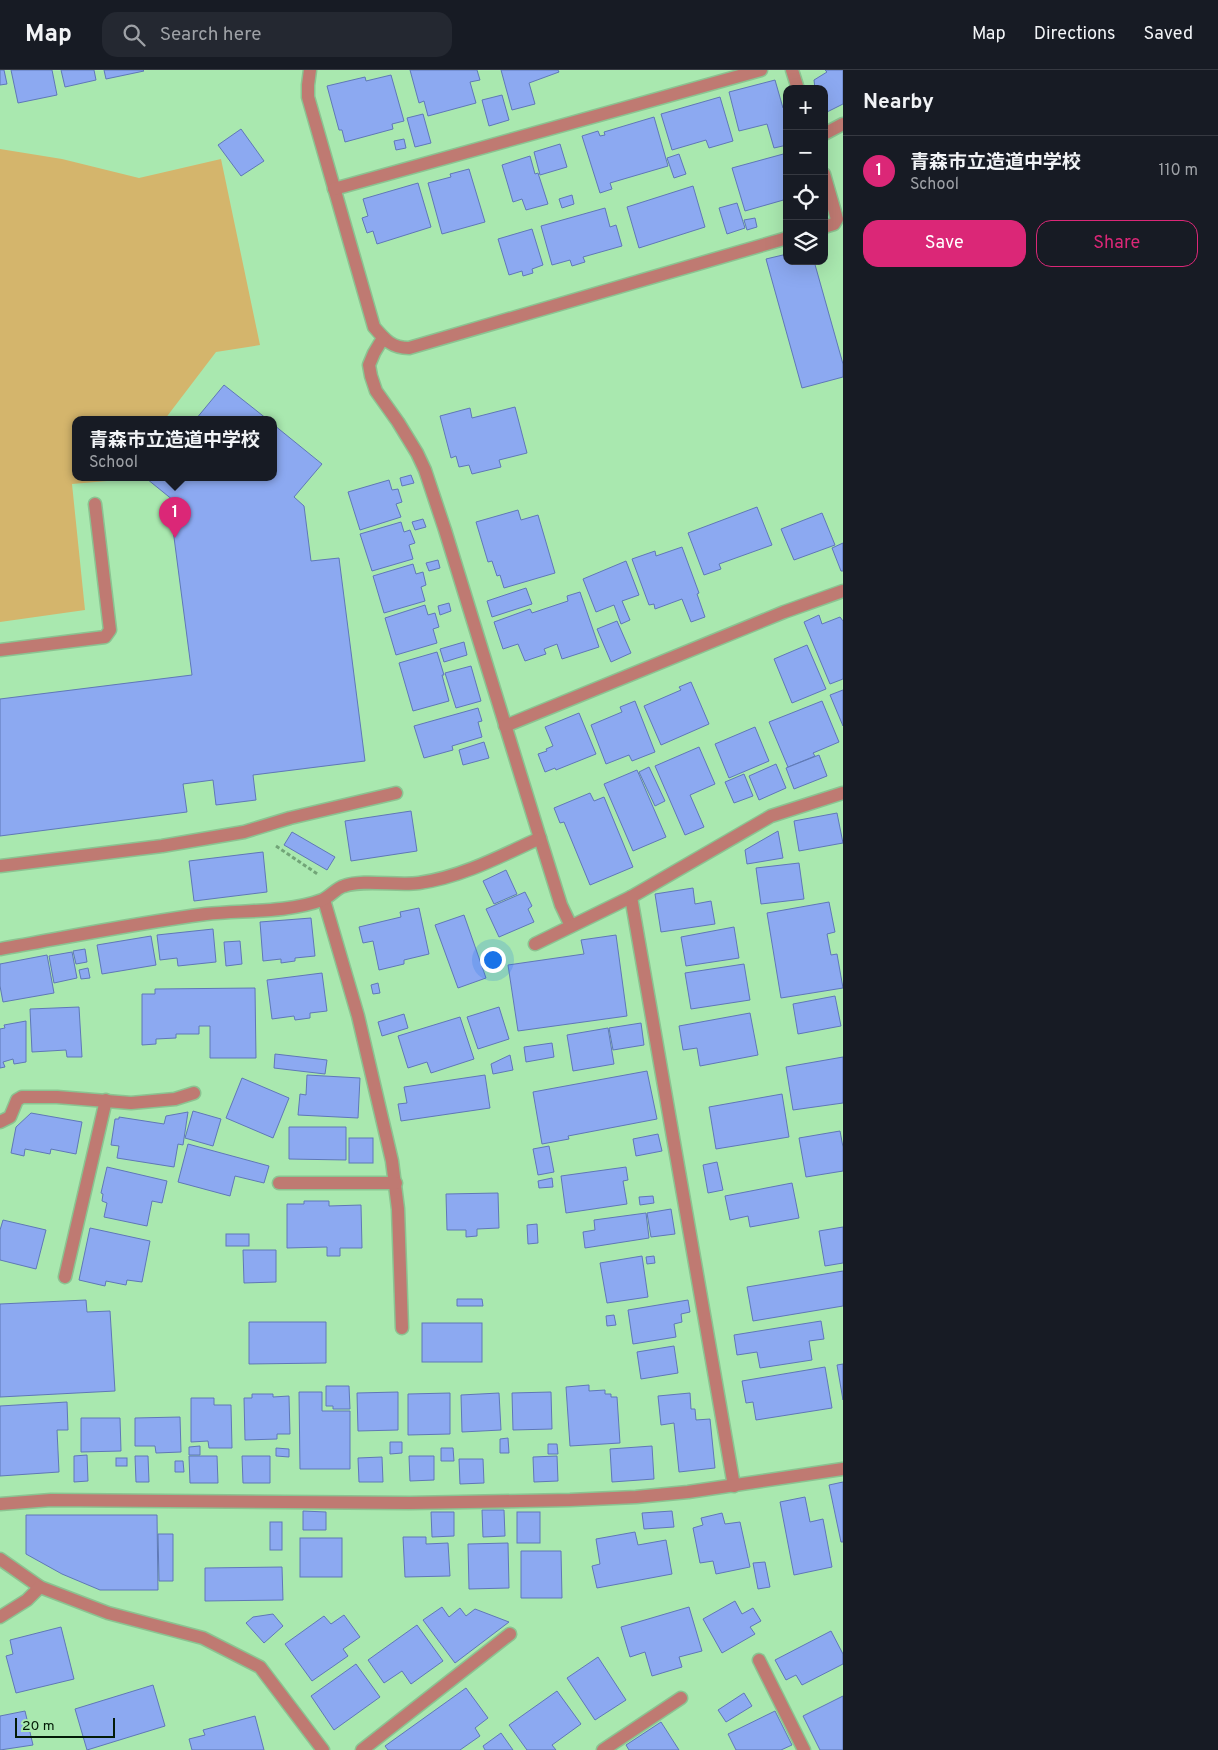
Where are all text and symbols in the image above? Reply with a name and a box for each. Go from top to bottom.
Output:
search box [102,12,452,57]
text: Map [25,20,72,50]
icon: search [120,21,148,49]
text: Search here [160,23,261,47]
text: Map [972,23,1006,46]
text: Directions [1034,23,1116,46]
text: Saved [1144,23,1193,46]
map controls [783,85,828,265]
button: + [783,85,828,130]
text: Nearby [863,89,934,116]
button: − [783,130,828,175]
text: 青森市立造道中学校 [910,151,1081,175]
text: 1 [876,161,882,181]
text: 110 m [1158,161,1198,181]
button: locate [783,175,828,220]
text: School [910,175,959,195]
button: layers [783,220,828,265]
button: Save [863,220,1026,267]
button: Share [1036,220,1198,267]
popup [72,416,277,481]
text: 青森市立造道中学校 [89,429,260,453]
text: School [89,453,138,473]
pin: 1 [159,497,191,538]
your location [480,947,506,973]
scale bar [15,1715,115,1738]
text: 20 m [22,1718,55,1735]

